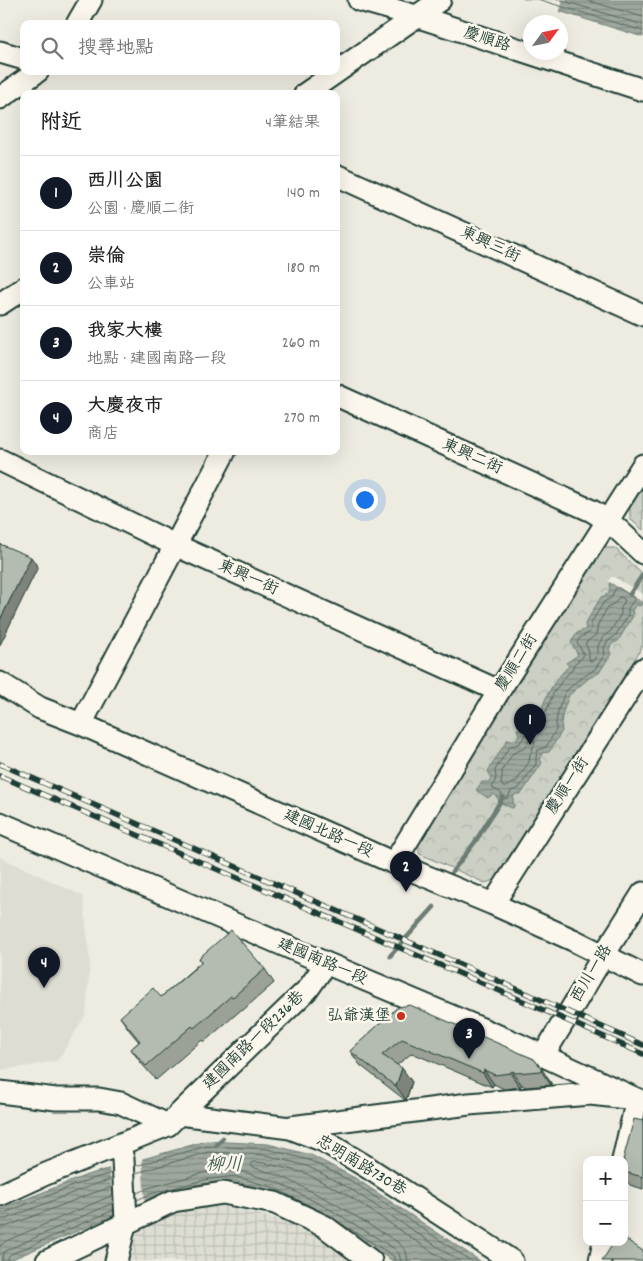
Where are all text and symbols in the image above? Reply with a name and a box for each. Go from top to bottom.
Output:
north arrow [523,15,568,60]
search box [20,20,340,75]
street label: 慶順路 [461,22,513,58]
icon: search [38,34,66,62]
text: 搜尋地點 [78,36,154,63]
text: 附近 [40,109,82,139]
text: 4筆結果 [265,112,320,135]
text: 西川公園 [87,169,163,196]
text: 1 [54,182,58,205]
text: 140 m [286,182,320,205]
text: 公園 · 慶順二街 [87,198,194,221]
street label: 東興三街 [456,221,524,269]
text: 崇倫 [87,244,125,271]
text: 2 [53,257,60,280]
text: 180 m [287,257,320,280]
text: 公車站 [87,273,135,296]
text: 我家大樓 [87,319,163,346]
text: 3 [52,332,60,355]
text: 260 m [282,332,320,355]
text: 地點 · 建國南路一段 [87,348,226,371]
text: 大慶夜市 [87,394,163,421]
text: 4 [53,407,59,430]
text: 270 m [284,407,320,430]
text: 商店 [87,423,119,446]
street label: 東興二街 [438,433,506,481]
your location [352,487,378,513]
street label: 東興一街 [214,554,282,602]
street label: 慶順二街 [490,630,544,696]
pin: 1 [514,704,546,745]
street label: 慶順一街 [541,753,595,819]
street label: 建國北路一段 [279,804,377,864]
pin: 2 [390,851,422,892]
street label: 建國南路一段 [273,933,371,991]
street label: 西川一路 [566,941,618,1007]
pin: 4 [28,947,60,988]
street label: 建國南路一段236巷 [198,986,310,1096]
place label: 弘爺漢堡 [327,1005,391,1028]
marker: 弘爺漢堡 [395,1010,407,1022]
pin: 3 [453,1018,485,1059]
street label: 忠明南路730巷 [311,1130,411,1202]
water label: 柳川 [206,1153,243,1179]
map controls [583,1156,628,1246]
button: + [583,1156,628,1201]
button: − [583,1201,628,1246]

